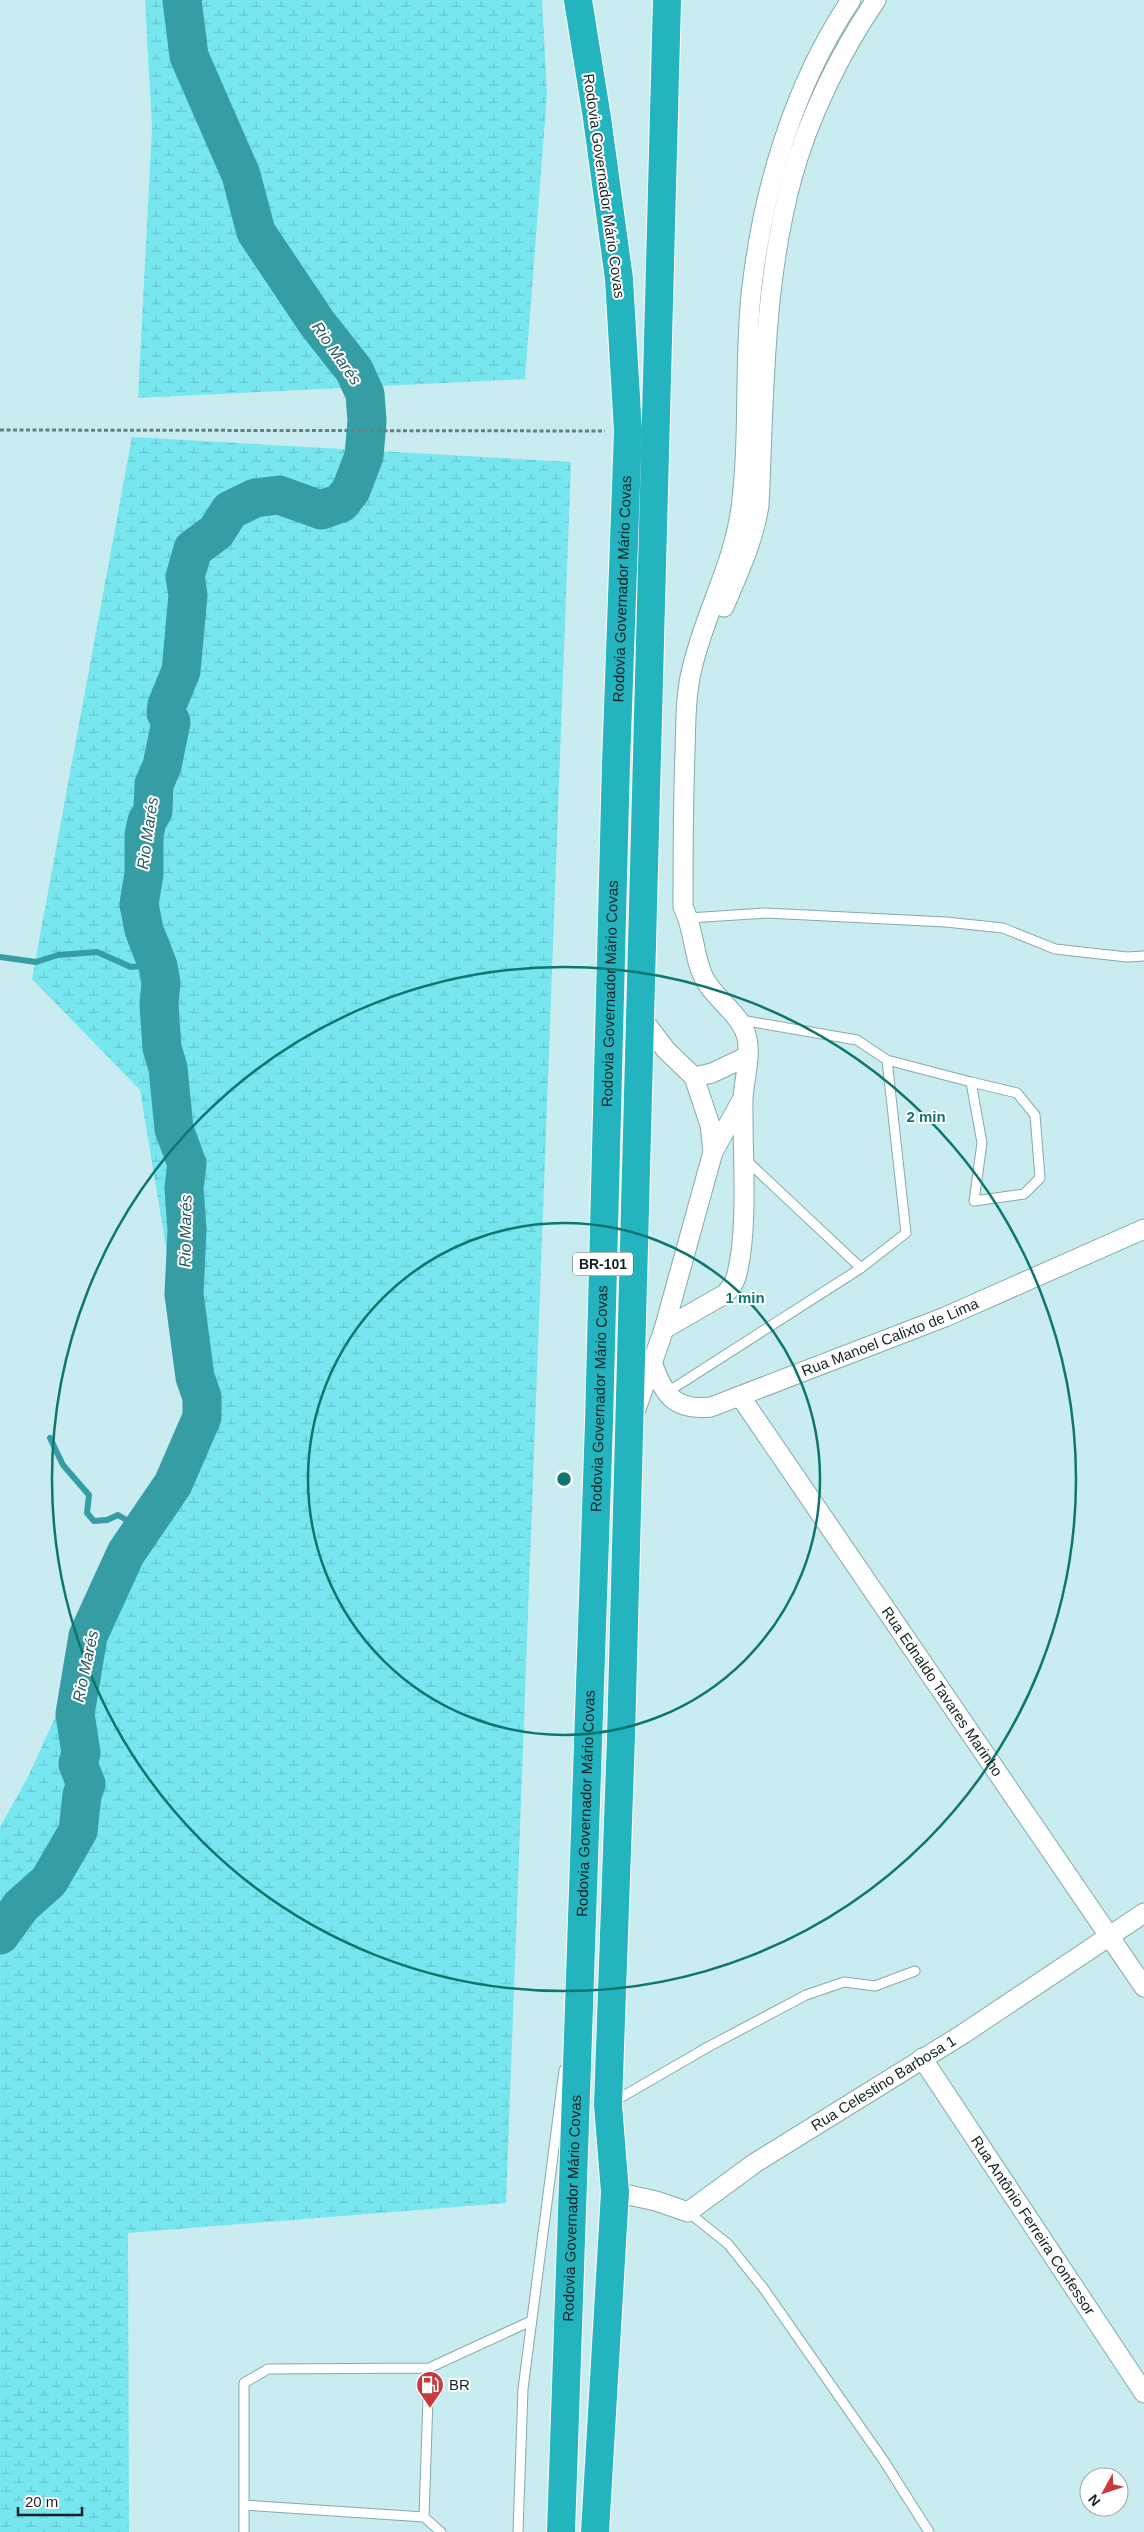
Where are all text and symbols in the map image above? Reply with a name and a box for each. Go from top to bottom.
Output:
street label: Rodovia Governador Mário Covas [580,72,629,299]
water label: Rio Marés [309,319,364,388]
street label: Rodovia Governador Mário Covas [609,475,634,703]
water label: Rio Marés [134,796,161,870]
street label: Rodovia Governador Mário Covas [598,880,621,1107]
text: 2 min [906,1108,946,1125]
water label: Rio Marés [176,1194,195,1268]
road number: BR-101 [573,1252,633,1276]
street label: Rodovia Governador Mário Covas [587,1285,611,1512]
text: 1 min [725,1289,765,1306]
street label: Rua Manoel Calixto de Lima [799,1294,981,1379]
centre of rings [555,1470,573,1488]
street label: Rua Ednaldo Tavares Marinho [879,1603,1006,1779]
water label: Rio Marés [70,1629,101,1704]
street label: Rodovia Governador Mário Covas [573,1690,598,1917]
street label: Rua Celestino Barbosa 1 [808,2032,959,2134]
street label: Rodovia Governador Mário Covas [559,2095,584,2322]
street label: Rua Antônio Ferreira Confessor [968,2133,1099,2318]
fuel station icon: BR [415,2370,445,2409]
place label: BR [449,2376,470,2393]
north arrow [1079,2467,1129,2517]
scale bar [18,2484,81,2516]
text: N [1085,2491,1103,2509]
text: 20 m [25,2493,58,2510]

